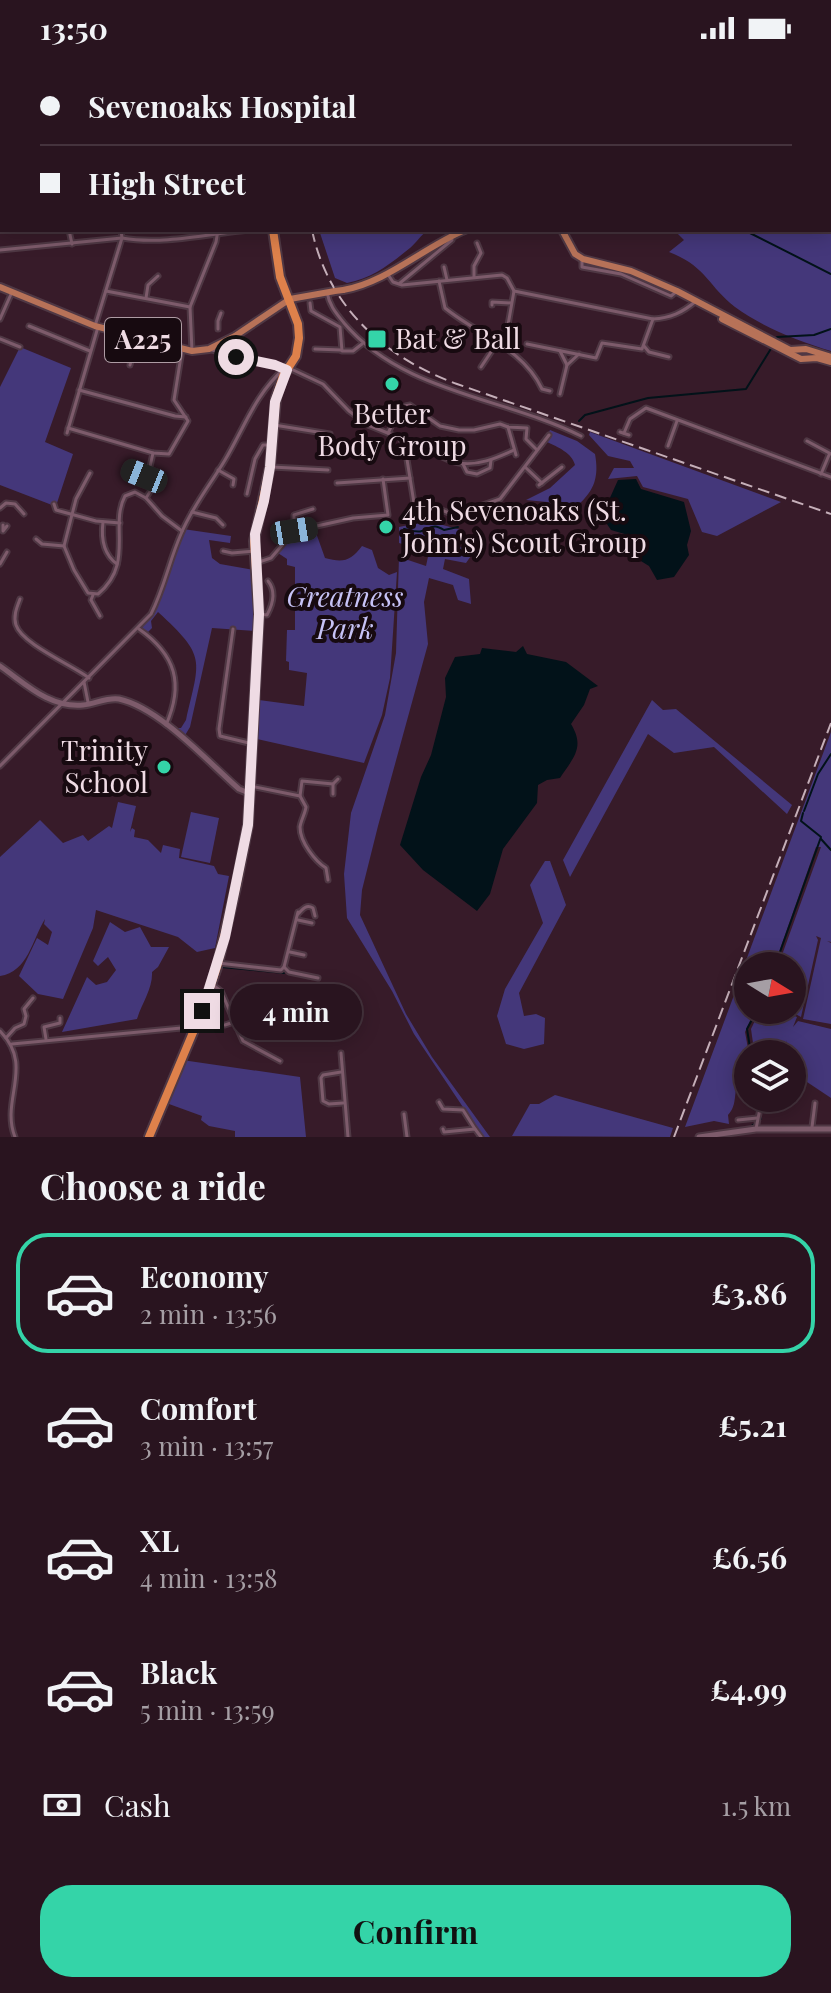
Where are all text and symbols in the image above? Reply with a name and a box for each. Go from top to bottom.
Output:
text: 13:50 [40,8,108,48]
text: Sevenoaks Hospital [88,86,357,126]
text: High Street [88,163,246,203]
road number: A225 [105,318,181,362]
place label: Bat & Ball [395,319,521,356]
marker: Bat & Ball [366,328,388,350]
route start [218,339,254,375]
marker: Better Body Group [383,375,401,393]
place label: Better Body Group [318,394,466,463]
car [117,456,171,496]
place label: 4th Sevenoaks (St. John's) Scout Group [401,491,647,560]
car [268,515,320,547]
marker: 4th Sevenoaks (St. John's) Scout Group [377,518,395,536]
park label: Greatness Park [287,577,404,646]
place label: Trinity School [61,731,148,800]
marker: Trinity School [155,758,173,776]
north arrow [734,952,806,1024]
map controls [734,952,806,1112]
callout: 4 min [230,983,362,1039]
route end [184,993,220,1029]
text: 4 min [262,994,330,1029]
button: layers [734,1040,806,1112]
text: Choose a ride [40,1161,266,1209]
text: Economy [140,1256,269,1296]
icon: car [44,1257,116,1329]
text: £3.86 [711,1273,787,1313]
text: 2 min · 13:56 [140,1296,277,1331]
text: Comfort [140,1388,257,1428]
icon: car [44,1389,116,1461]
text: £5.21 [718,1405,787,1445]
text: 3 min · 13:57 [140,1428,273,1463]
text: XL [140,1520,179,1560]
icon: car [44,1521,116,1593]
text: £6.56 [712,1537,787,1577]
text: 4 min · 13:58 [140,1560,278,1595]
text: Black [140,1652,217,1692]
icon: car [44,1653,116,1725]
text: £4.99 [710,1669,787,1709]
text: 5 min · 13:59 [140,1692,275,1727]
icon: cash [40,1783,84,1827]
text: Cash [104,1785,171,1825]
text: 1.5 km [721,1788,791,1823]
button: Confirm [40,1885,791,1977]

